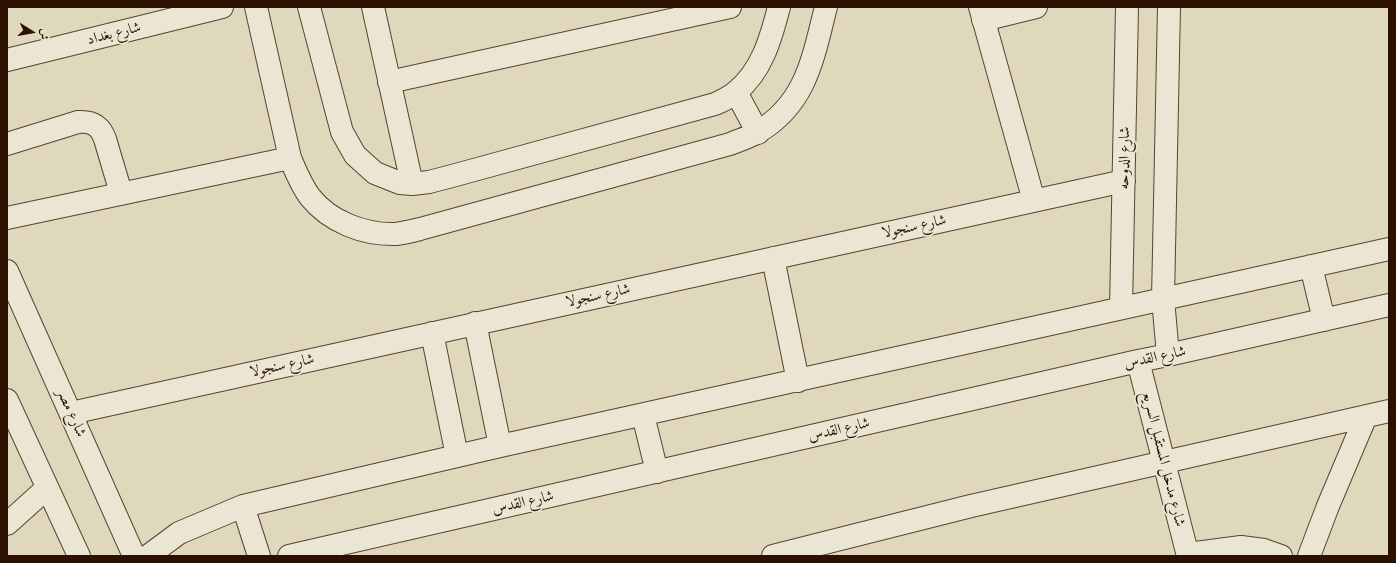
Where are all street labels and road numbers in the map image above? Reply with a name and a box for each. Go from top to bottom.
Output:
street label: شارع بغداد [85,19,143,49]
street label: شارع الدوحه [1115,126,1135,190]
street label: شارع سنجولا [880,211,948,243]
street label: شارع سنجولا [564,280,632,312]
street label: شارع القدس [1122,343,1188,373]
street label: شارع سنجولا [248,350,316,382]
street label: شارع مصر [52,386,90,440]
street label: شارع مدخل المستقبل السريع [1137,389,1189,529]
street label: شارع القدس [806,414,872,446]
street label: شارع القدس [490,487,556,519]

